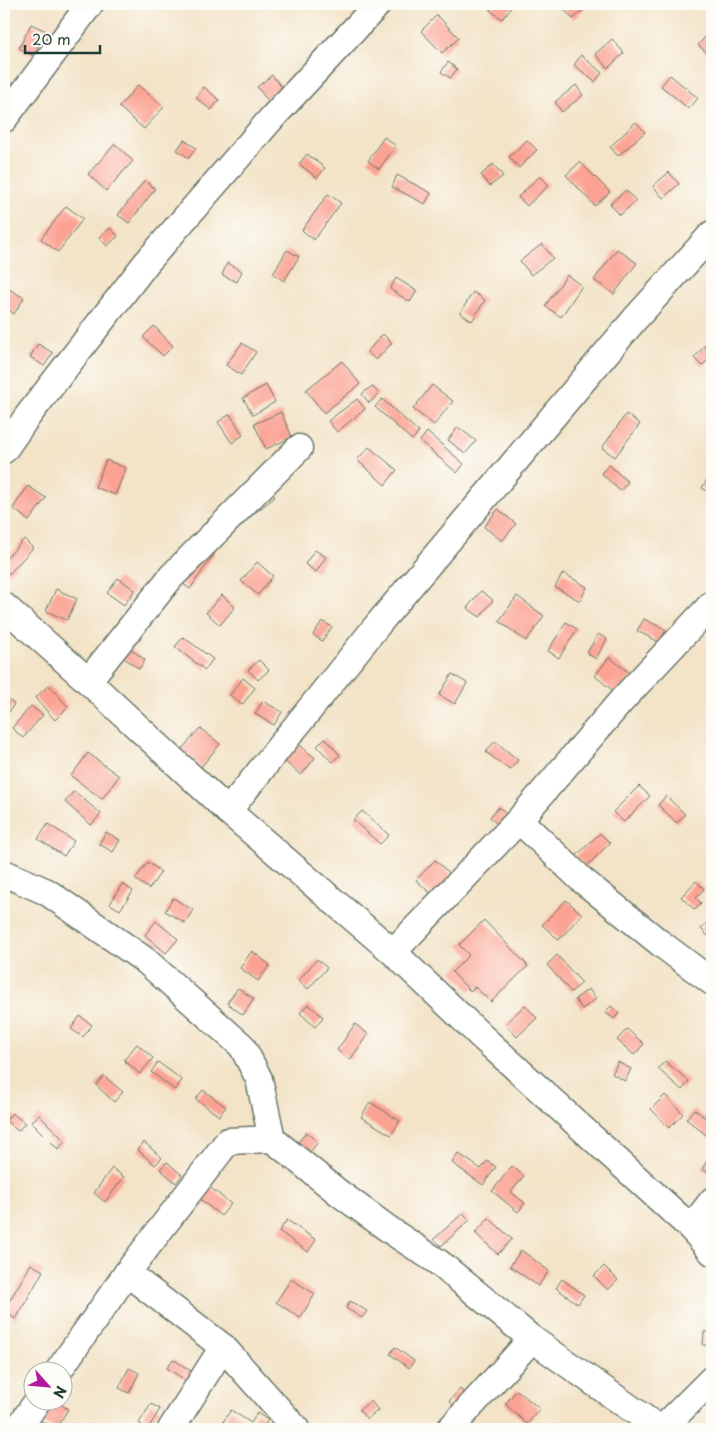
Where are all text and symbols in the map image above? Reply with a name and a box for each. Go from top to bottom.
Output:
scale bar [25,22,100,54]
text: 20 m [32,27,71,50]
north arrow [22,1360,72,1410]
text: N [48,1382,72,1402]

